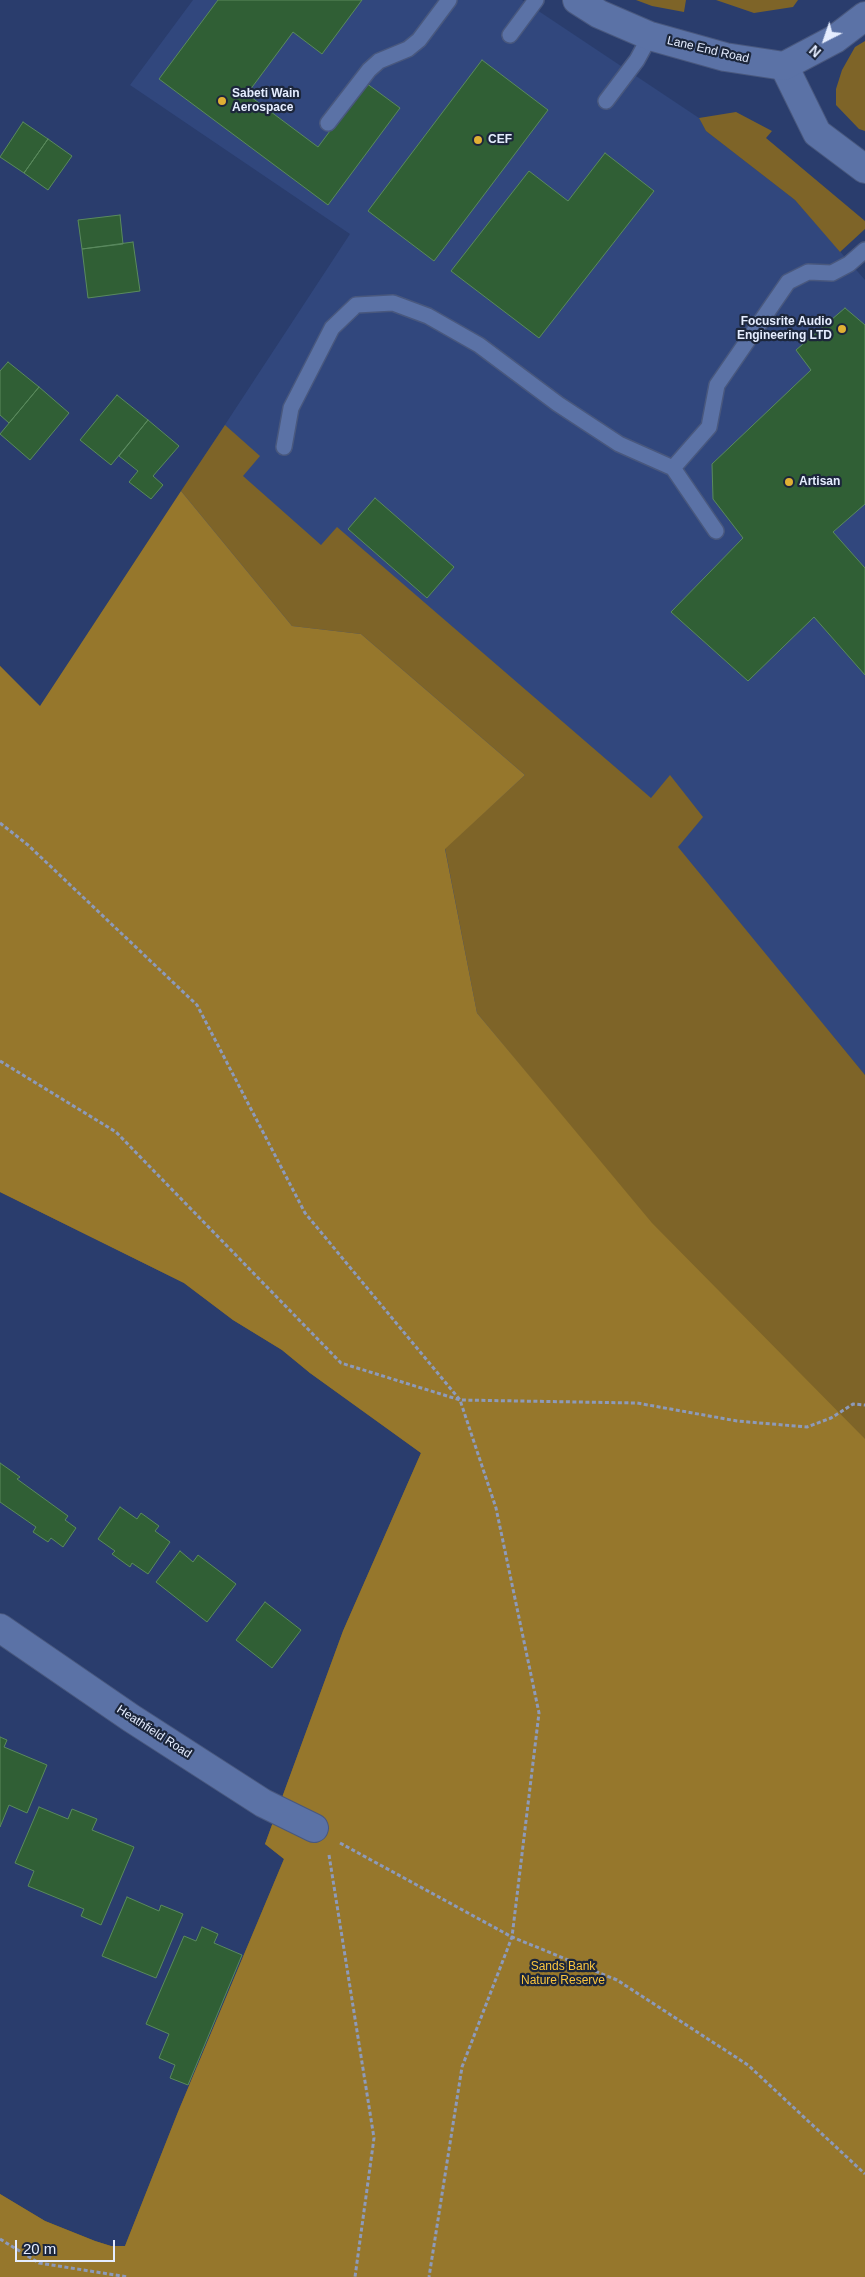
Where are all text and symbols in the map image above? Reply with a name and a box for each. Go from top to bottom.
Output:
north arrow [800,15,850,65]
street label: Lane End Road [666,34,750,66]
text: N [806,42,824,61]
place label: Sabeti Wain Aerospace [232,87,300,115]
marker: Sabeti Wain Aerospace [216,95,228,107]
place label: CEF [488,133,512,147]
marker: CEF [472,134,484,146]
place label: Focusrite Audio Engineering LTD [737,315,832,343]
marker: Focusrite Audio Engineering LTD [836,323,848,335]
place label: Artisan [799,475,840,489]
marker: Artisan [783,476,795,488]
street label: Heathfield Road [114,1703,194,1761]
park label: Sands Bank Nature Reserve [521,1960,605,1988]
scale bar [18,2230,118,2262]
text: 20 m [23,2240,56,2257]

